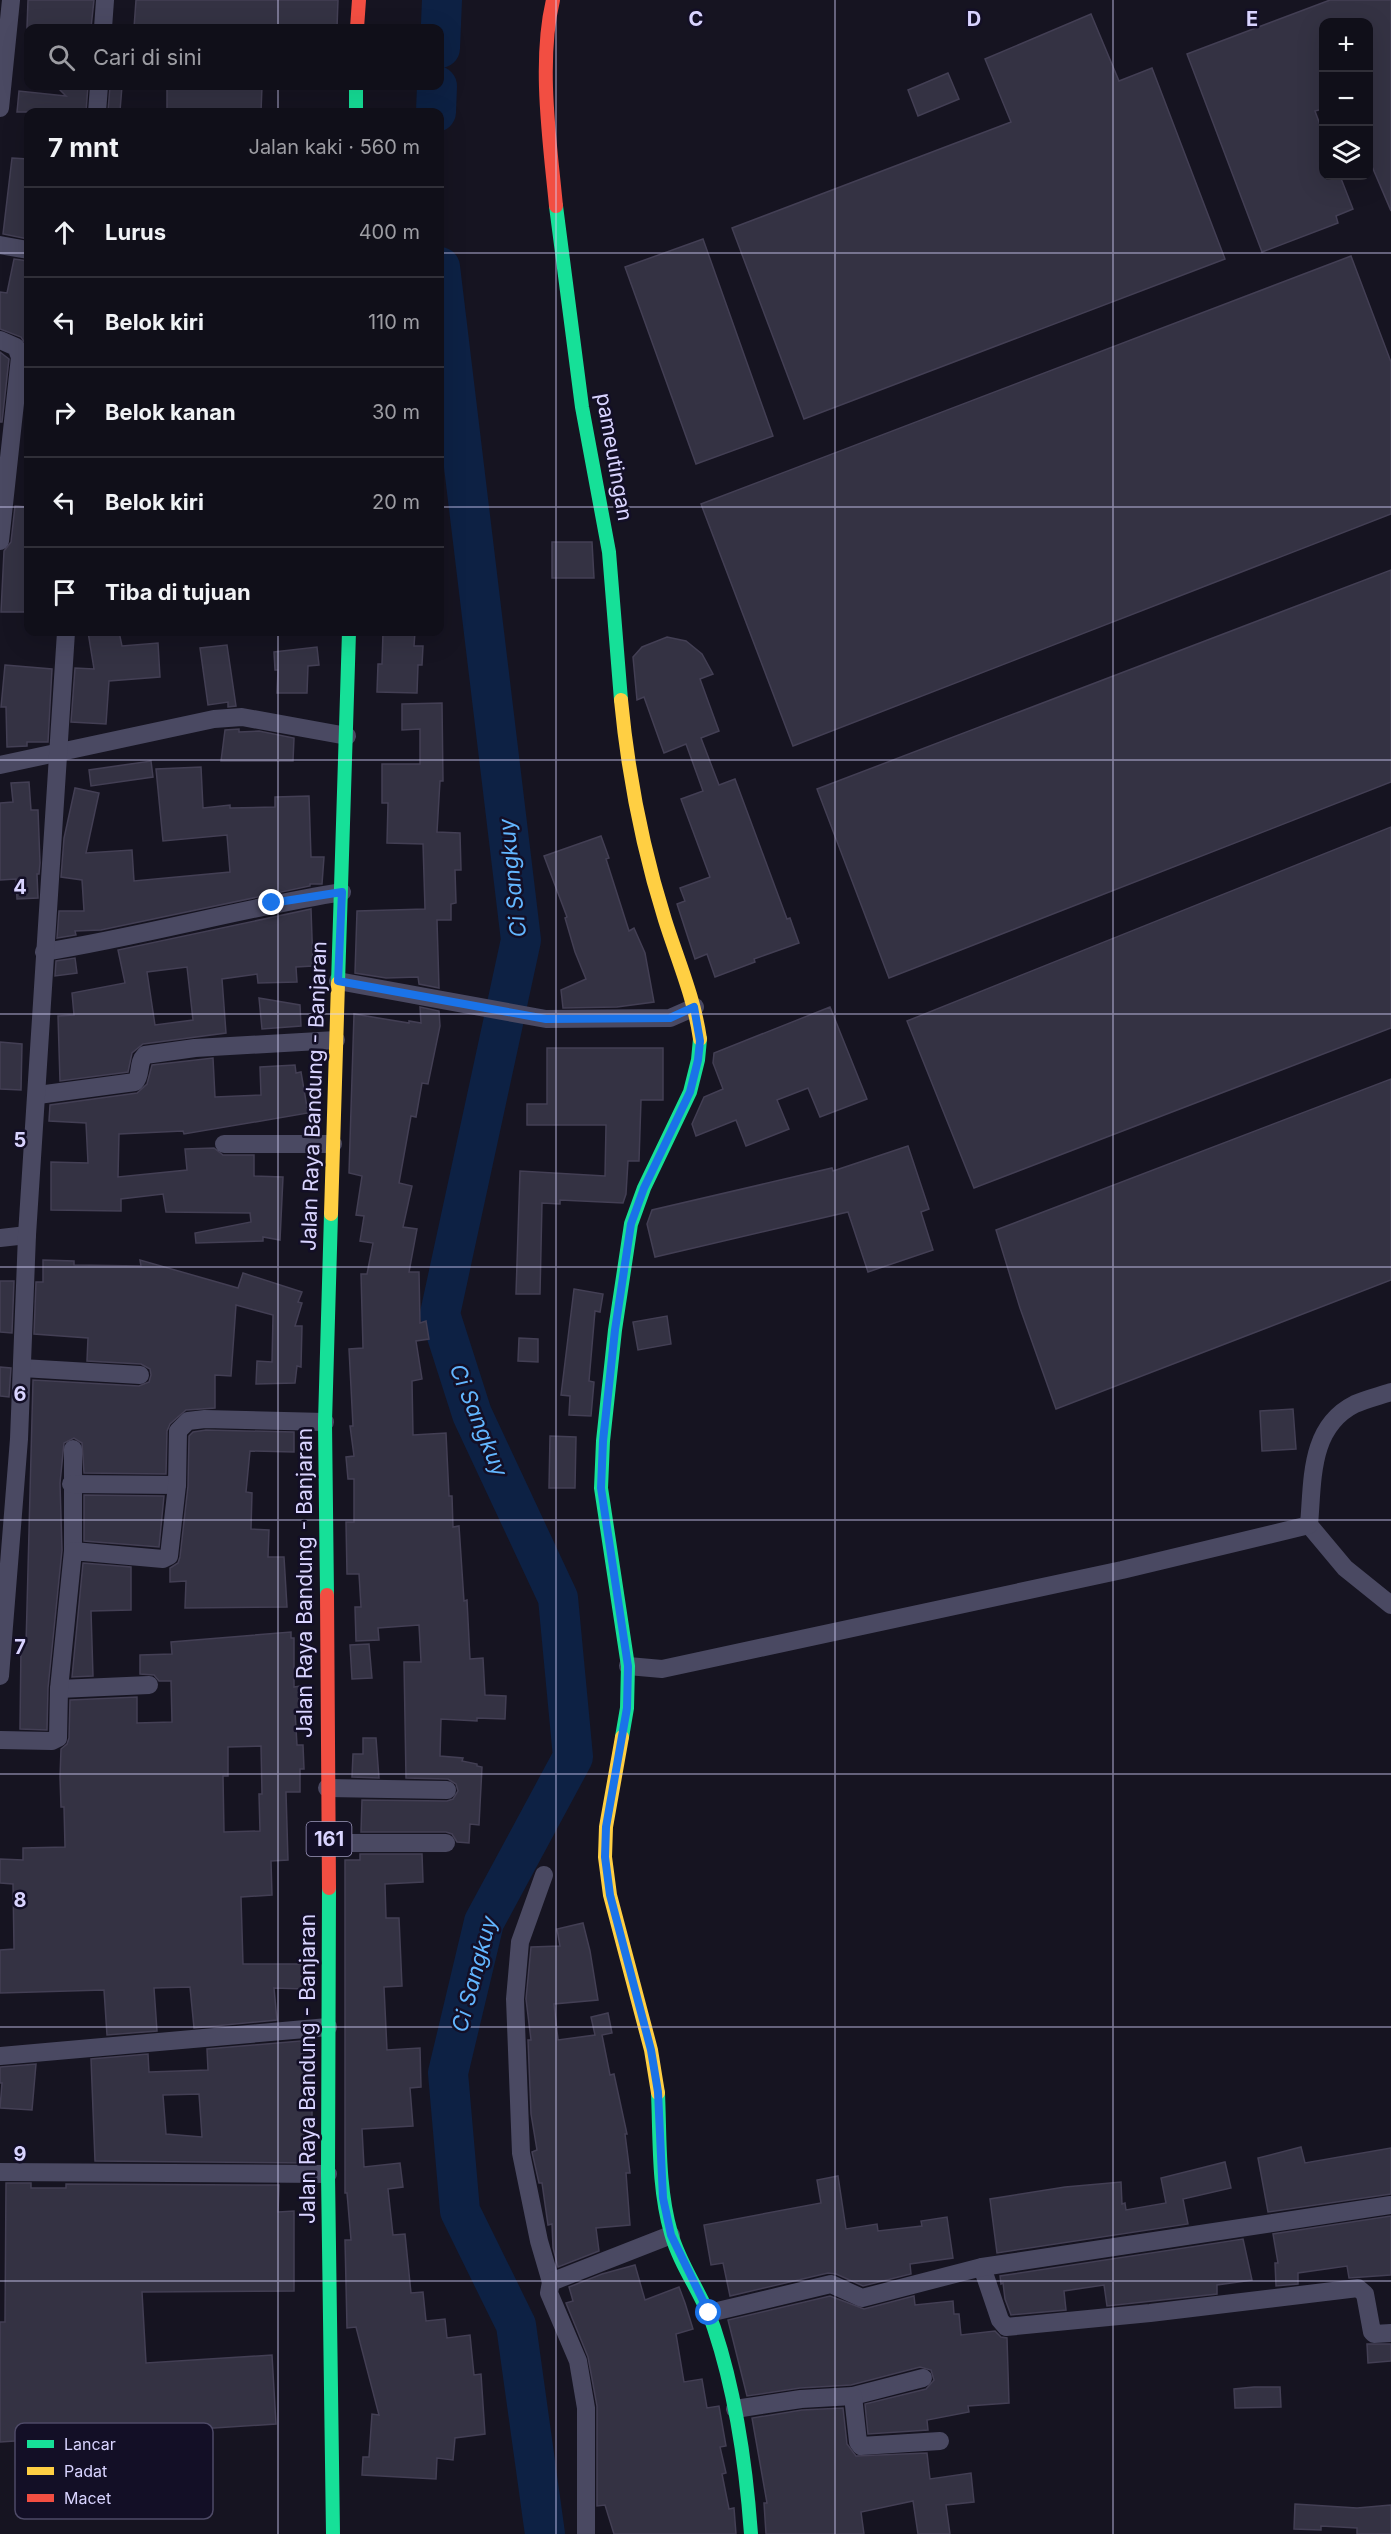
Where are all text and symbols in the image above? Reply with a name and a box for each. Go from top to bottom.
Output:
text: C [689,7,703,31]
text: D [967,7,981,31]
text: E [1246,7,1258,31]
map controls [1319,18,1373,180]
button: + [1319,18,1373,72]
search box [24,24,444,90]
icon: search [45,41,78,74]
text: Cari di sini [93,44,202,70]
button: − [1319,72,1373,126]
button: layers [1319,126,1373,180]
text: 7 mnt [48,132,119,163]
text: Jalan kaki · 560 m [248,135,420,159]
icon: ahead [48,216,81,249]
text: Lurus [105,219,166,245]
text: 400 m [359,220,420,244]
icon: left [48,306,81,339]
text: Belok kiri [105,309,204,335]
text: 110 m [368,310,420,334]
street label: pameutingan [591,391,638,523]
icon: right [48,396,81,429]
text: Belok kanan [105,399,236,425]
text: 30 m [372,400,420,424]
icon: left [48,486,81,519]
text: Belok kiri [105,489,204,515]
text: 20 m [372,490,420,514]
icon: arrive [48,576,81,609]
text: Tiba di tujuan [105,579,251,605]
water label: Ci Sangkuy [493,817,531,939]
text: 4 [13,875,27,899]
route end [258,889,284,915]
street label: Jalan Raya Bandung - Banjaran [296,941,331,1251]
text: 5 [14,1128,26,1152]
water label: Ci Sangkuy [445,1360,514,1481]
text: 6 [14,1382,27,1406]
street label: Jalan Raya Bandung - Banjaran [292,1428,317,1738]
text: 7 [14,1635,26,1659]
road number: 161 [306,1822,352,1856]
text: 8 [13,1888,27,1912]
water label: Ci Sangkuy [446,1912,502,2035]
street label: Jalan Raya Bandung - Banjaran [295,1914,320,2224]
text: 9 [14,2142,27,2166]
route start [695,2299,721,2325]
legend [15,2423,213,2519]
text: Lancar [64,2434,116,2454]
text: Padat [64,2461,107,2481]
text: Macet [64,2488,111,2508]

